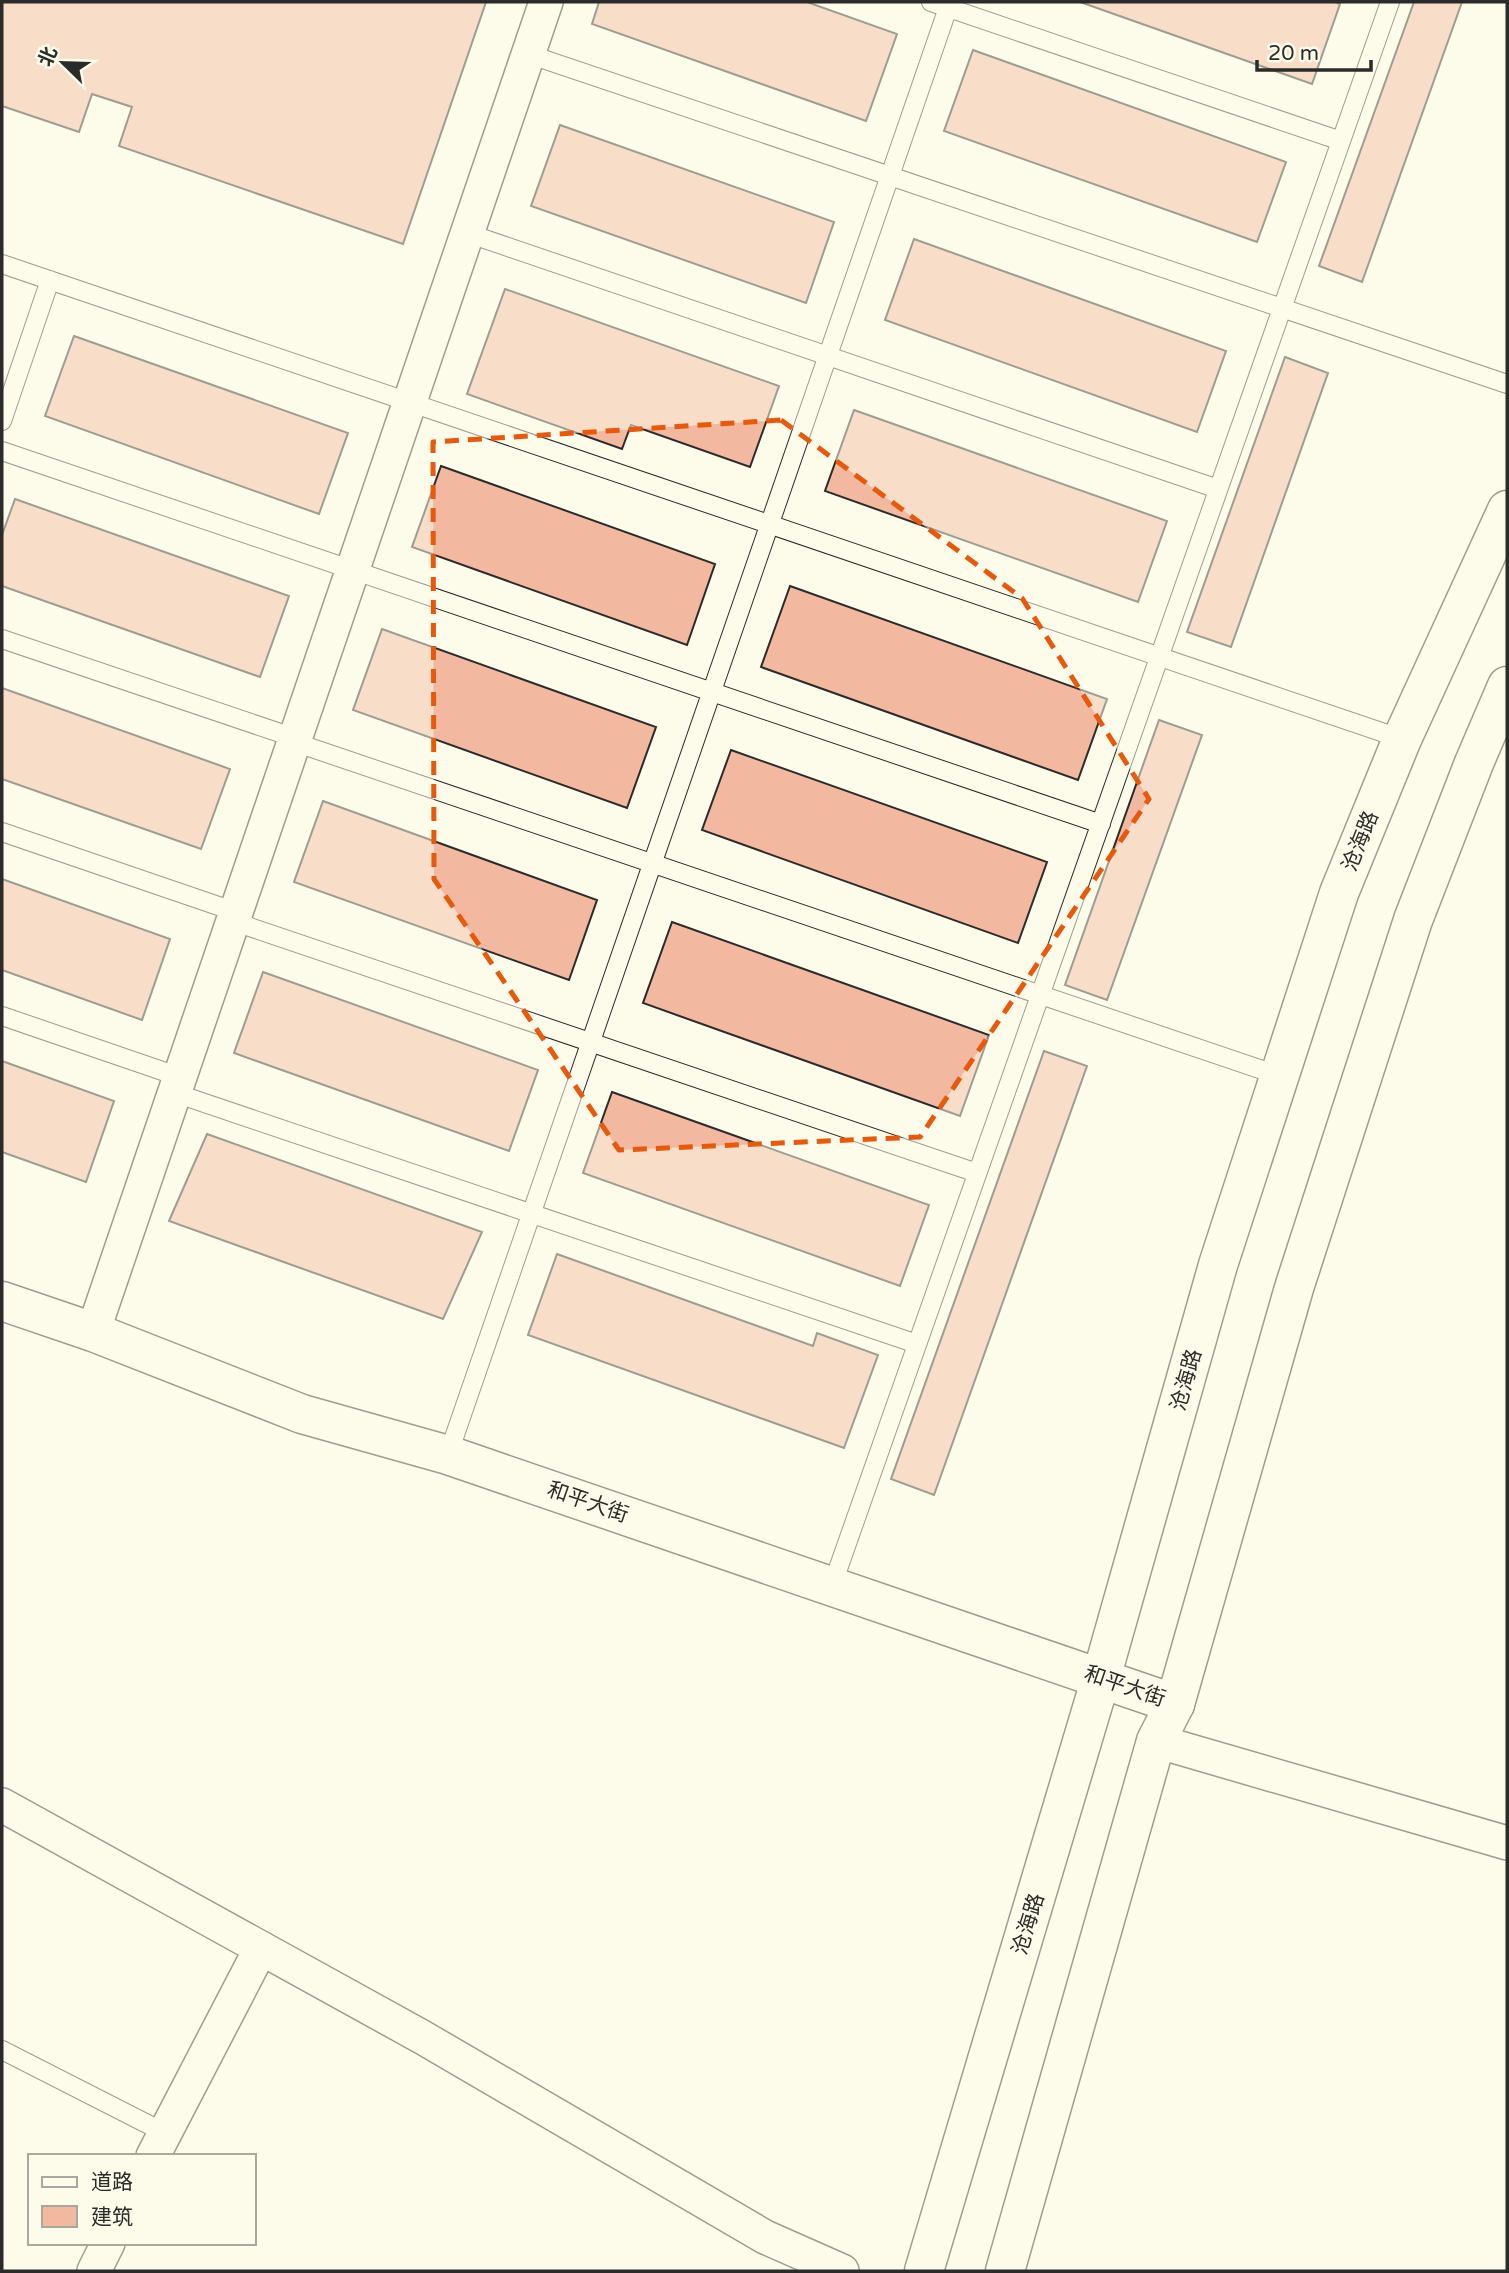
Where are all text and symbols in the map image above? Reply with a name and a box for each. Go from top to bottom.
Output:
north arrow [28,28,98,98]
scale bar [1257,28,1371,72]
text: 20 m [1268,41,1319,66]
text: 北 [34,44,62,70]
street label: 沧海路 [1337,807,1384,875]
street label: 沧海路 [1166,1346,1207,1414]
street label: 和平大街 [544,1477,632,1528]
street label: 和平大街 [1081,1661,1169,1712]
street label: 沧海路 [1007,1890,1050,1958]
legend [28,2154,256,2245]
text: 道路 [91,2170,133,2195]
text: 建筑 [91,2205,133,2230]

